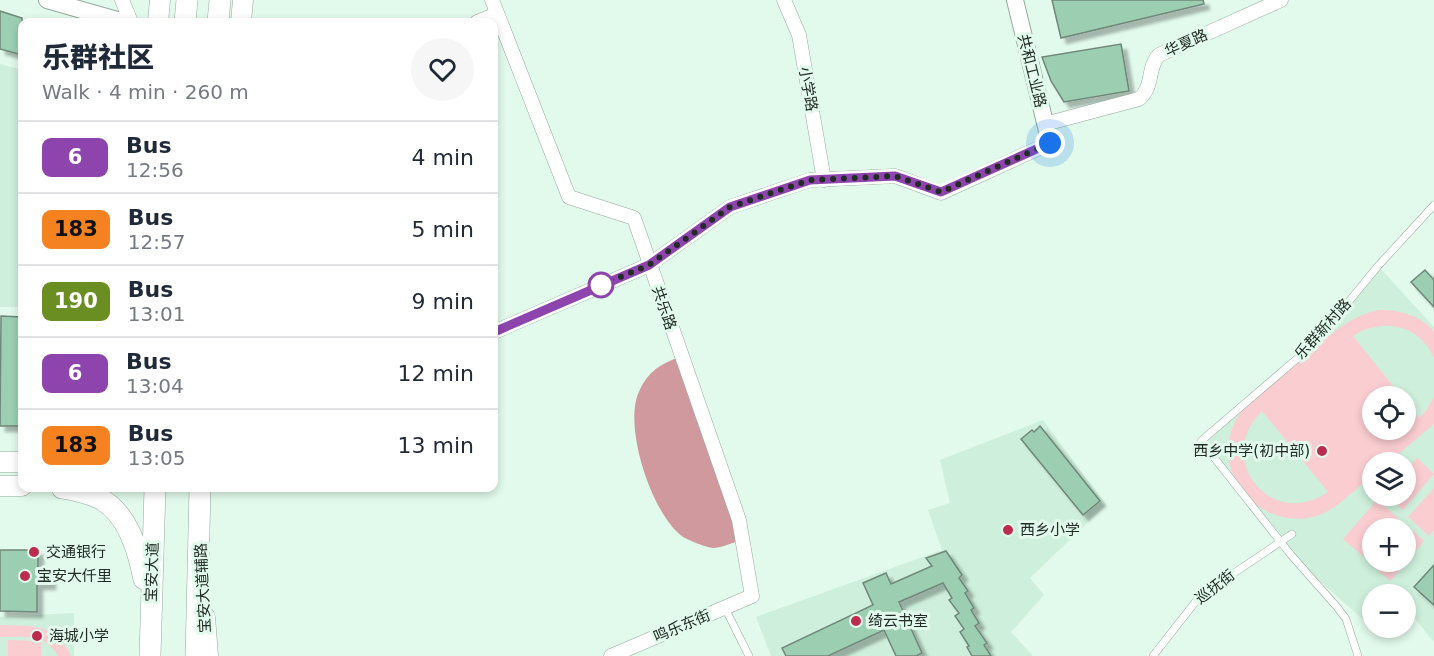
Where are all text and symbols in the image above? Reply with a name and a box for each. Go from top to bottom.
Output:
street label: 华夏路 [1162,26,1210,60]
street label: 共和工业路 [1014,32,1050,110]
button: heart [411,38,474,101]
text: 乐群社区 [42,41,154,74]
street label: 小学路 [795,65,821,113]
text: Walk · 4 min · 260 m [42,80,249,104]
your location [1035,128,1065,158]
text: Bus [126,133,172,158]
text: 6 [68,145,82,169]
text: 4 min [412,145,474,170]
text: 12:56 [126,158,184,182]
text: Bus [128,205,173,230]
text: 183 [54,217,98,241]
text: 5 min [412,217,474,242]
text: 12:57 [128,230,185,254]
unlabelled marker [588,272,614,298]
text: Bus [128,277,173,302]
street label: 共乐路 [648,284,680,332]
text: 190 [54,289,98,313]
text: 9 min [412,289,474,314]
street label: 乐群新村路 [1291,295,1355,363]
text: 13:01 [128,302,185,326]
text: Bus [126,349,172,374]
text: 6 [68,361,82,385]
text: 12 min [398,361,474,386]
text: 13:04 [126,374,184,398]
map controls [1362,386,1416,638]
button: locate [1362,386,1416,440]
text: Bus [128,421,173,446]
text: 183 [54,433,98,457]
text: 13 min [398,433,474,458]
place label: 西乡中学(初中部) [1193,442,1310,460]
marker: 西乡中学(初中部) [1315,444,1329,458]
text: 13:05 [128,446,185,470]
button: layers [1362,452,1416,506]
button: + [1362,518,1416,572]
place label: 西乡小学 [1020,521,1080,539]
marker: 西乡小学 [1001,523,1015,537]
street label: 宝安大道 [142,542,162,602]
place label: 交通银行 [46,543,106,561]
street label: 宝安大道辅路 [192,543,214,633]
marker: 交通银行 [27,545,41,559]
street label: 巡抚街 [1192,566,1238,608]
place label: 宝安大仟里 [37,567,112,585]
marker: 宝安大仟里 [18,569,32,583]
button: − [1362,584,1416,638]
street label: 鸣乐东街 [651,606,713,646]
place label: 绮云书室 [868,612,928,630]
marker: 绮云书室 [849,614,863,628]
place label: 海城小学 [49,627,109,645]
marker: 海城小学 [30,629,44,643]

